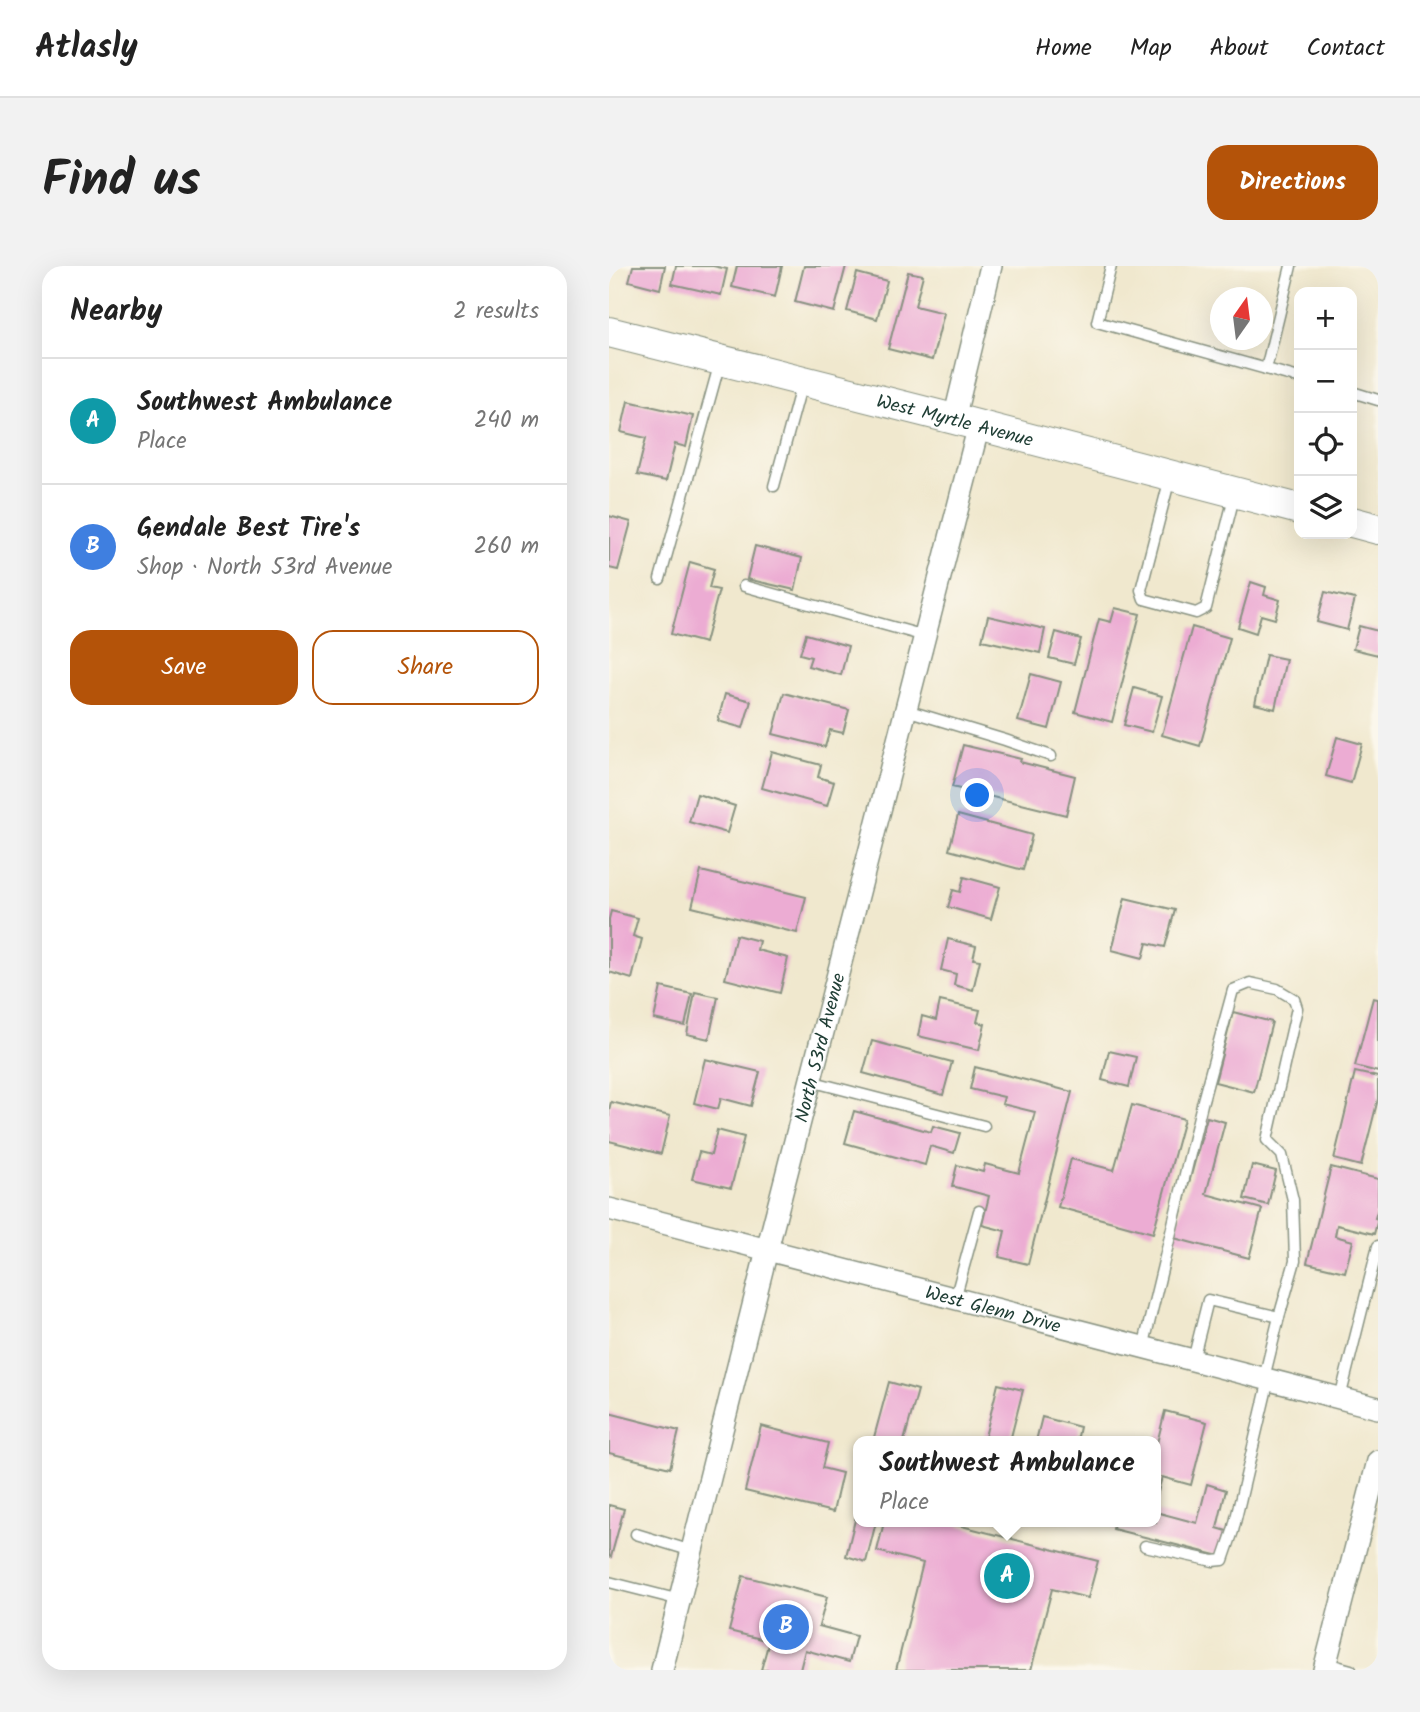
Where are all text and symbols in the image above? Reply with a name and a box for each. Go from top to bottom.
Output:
text: Atlasly [35,22,138,75]
text: Home [1035,29,1092,68]
text: Map [1130,29,1172,68]
text: About [1210,29,1268,68]
text: Contact [1306,29,1385,68]
text: Find us [42,143,200,221]
button: Directions [1207,145,1378,220]
north arrow [1210,287,1273,350]
map controls [1294,287,1357,539]
button: + [1294,287,1357,350]
text: Nearby [70,288,162,336]
text: 2 results [453,294,539,330]
button: − [1294,350,1357,413]
text: Southwest Ambulance [137,382,392,424]
street label: West Myrtle Avenue [873,387,1037,456]
text: A [86,403,100,439]
text: 240 m [474,403,539,439]
button: locate [1294,413,1357,476]
text: Place [137,424,187,460]
button: layers [1294,476,1357,539]
text: Gendale Best Tire's [137,508,360,550]
text: B [86,529,100,565]
text: 260 m [474,529,539,565]
text: Shop · North 53rd Avenue [137,550,392,586]
button: Save [70,630,298,705]
button: Share [312,630,539,705]
your location [960,778,994,812]
street label: North 53rd Avenue [787,970,855,1126]
street label: West Glenn Drive [922,1278,1064,1342]
popup [853,1436,1161,1527]
text: Southwest Ambulance [879,1443,1135,1485]
text: Place [879,1485,929,1521]
pin: A [984,1550,1030,1602]
pin: B [763,1601,809,1653]

